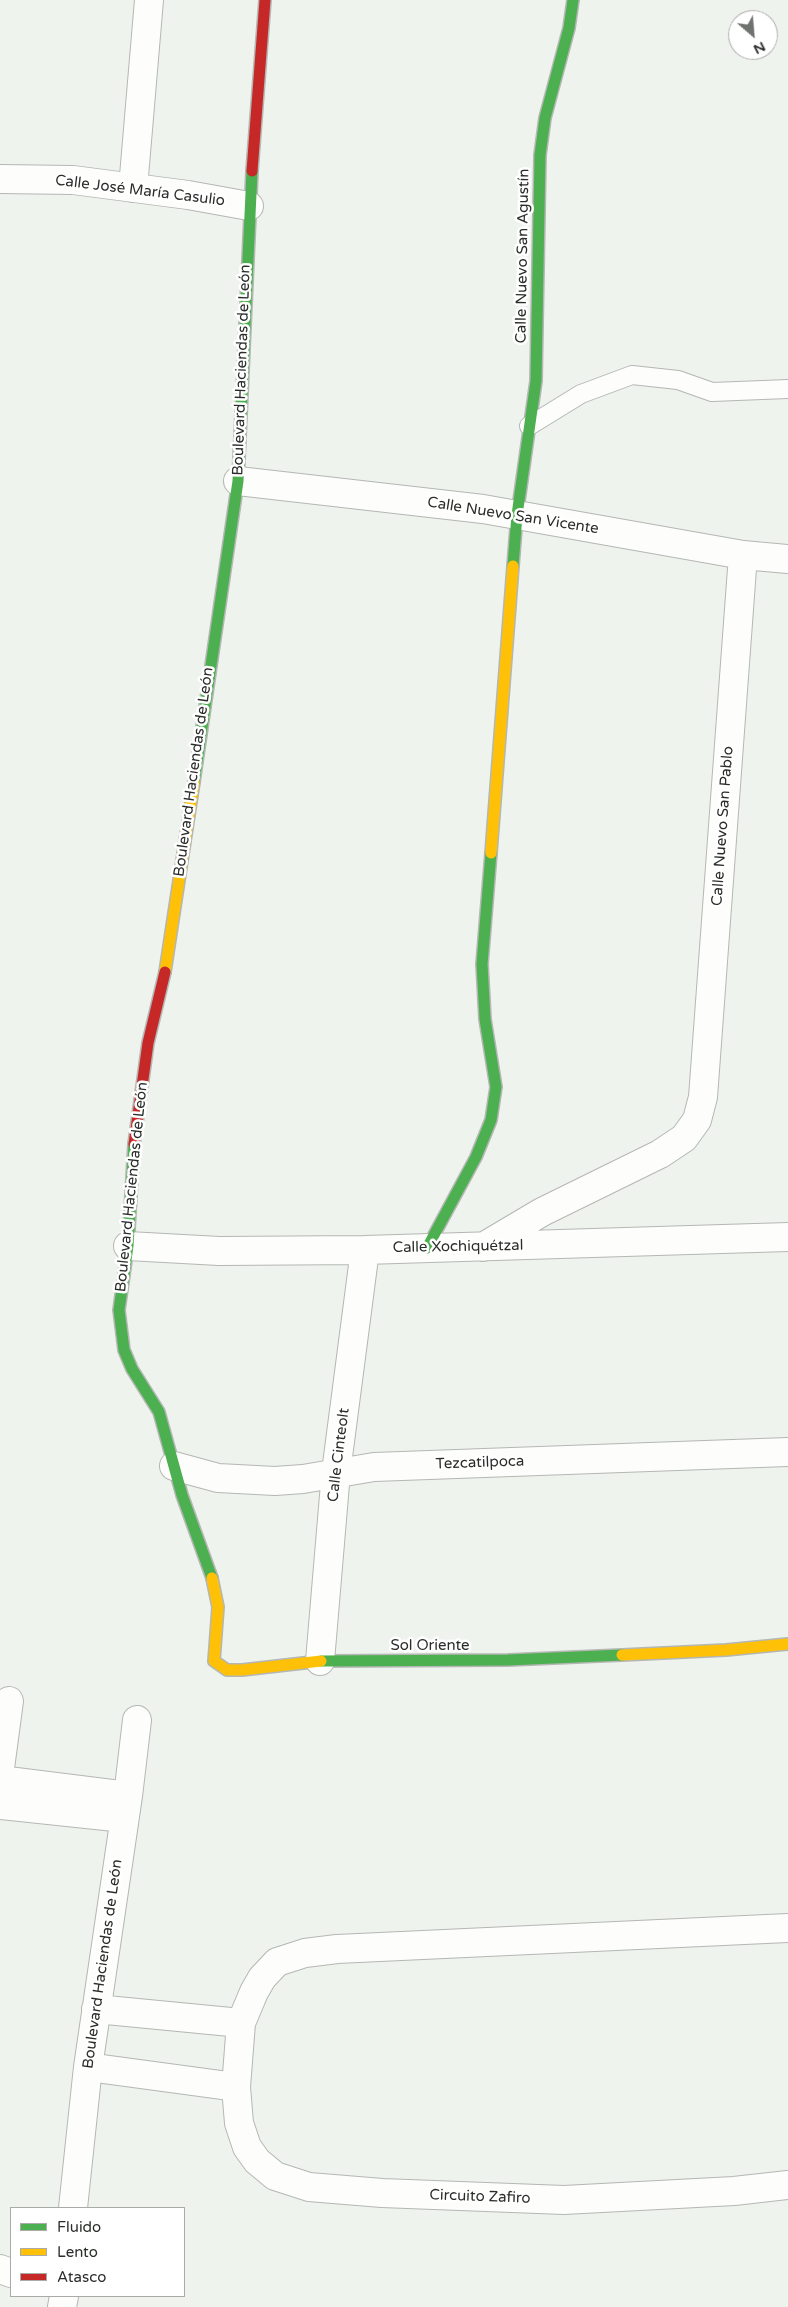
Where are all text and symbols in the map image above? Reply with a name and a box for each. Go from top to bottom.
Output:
north arrow [728,10,778,60]
text: N [751,38,768,58]
street label: Calle Nuevo San Agustín [512,168,534,344]
street label: Calle José María Casulio [54,172,226,210]
street label: Boulevard Haciendas de León [229,264,255,476]
street label: Calle Nuevo San Vicente [426,494,600,538]
street label: Boulevard Haciendas de León [170,666,218,878]
street label: Calle Nuevo San Pablo [708,746,738,906]
street label: Boulevard Haciendas de León [112,1081,152,1293]
street label: Calle Xochiquétzal [393,1237,523,1257]
street label: Calle Cinteolt [324,1407,354,1503]
street label: Tezcatilpoca [435,1452,525,1474]
street label: Sol Oriente [390,1637,470,1655]
street label: Boulevard Haciendas de León [79,1858,127,2070]
street label: Circuito Zafiro [429,2186,531,2208]
legend [10,2207,185,2297]
text: Fluido [57,2218,101,2236]
text: Lento [57,2243,98,2261]
text: Atasco [57,2268,106,2286]

